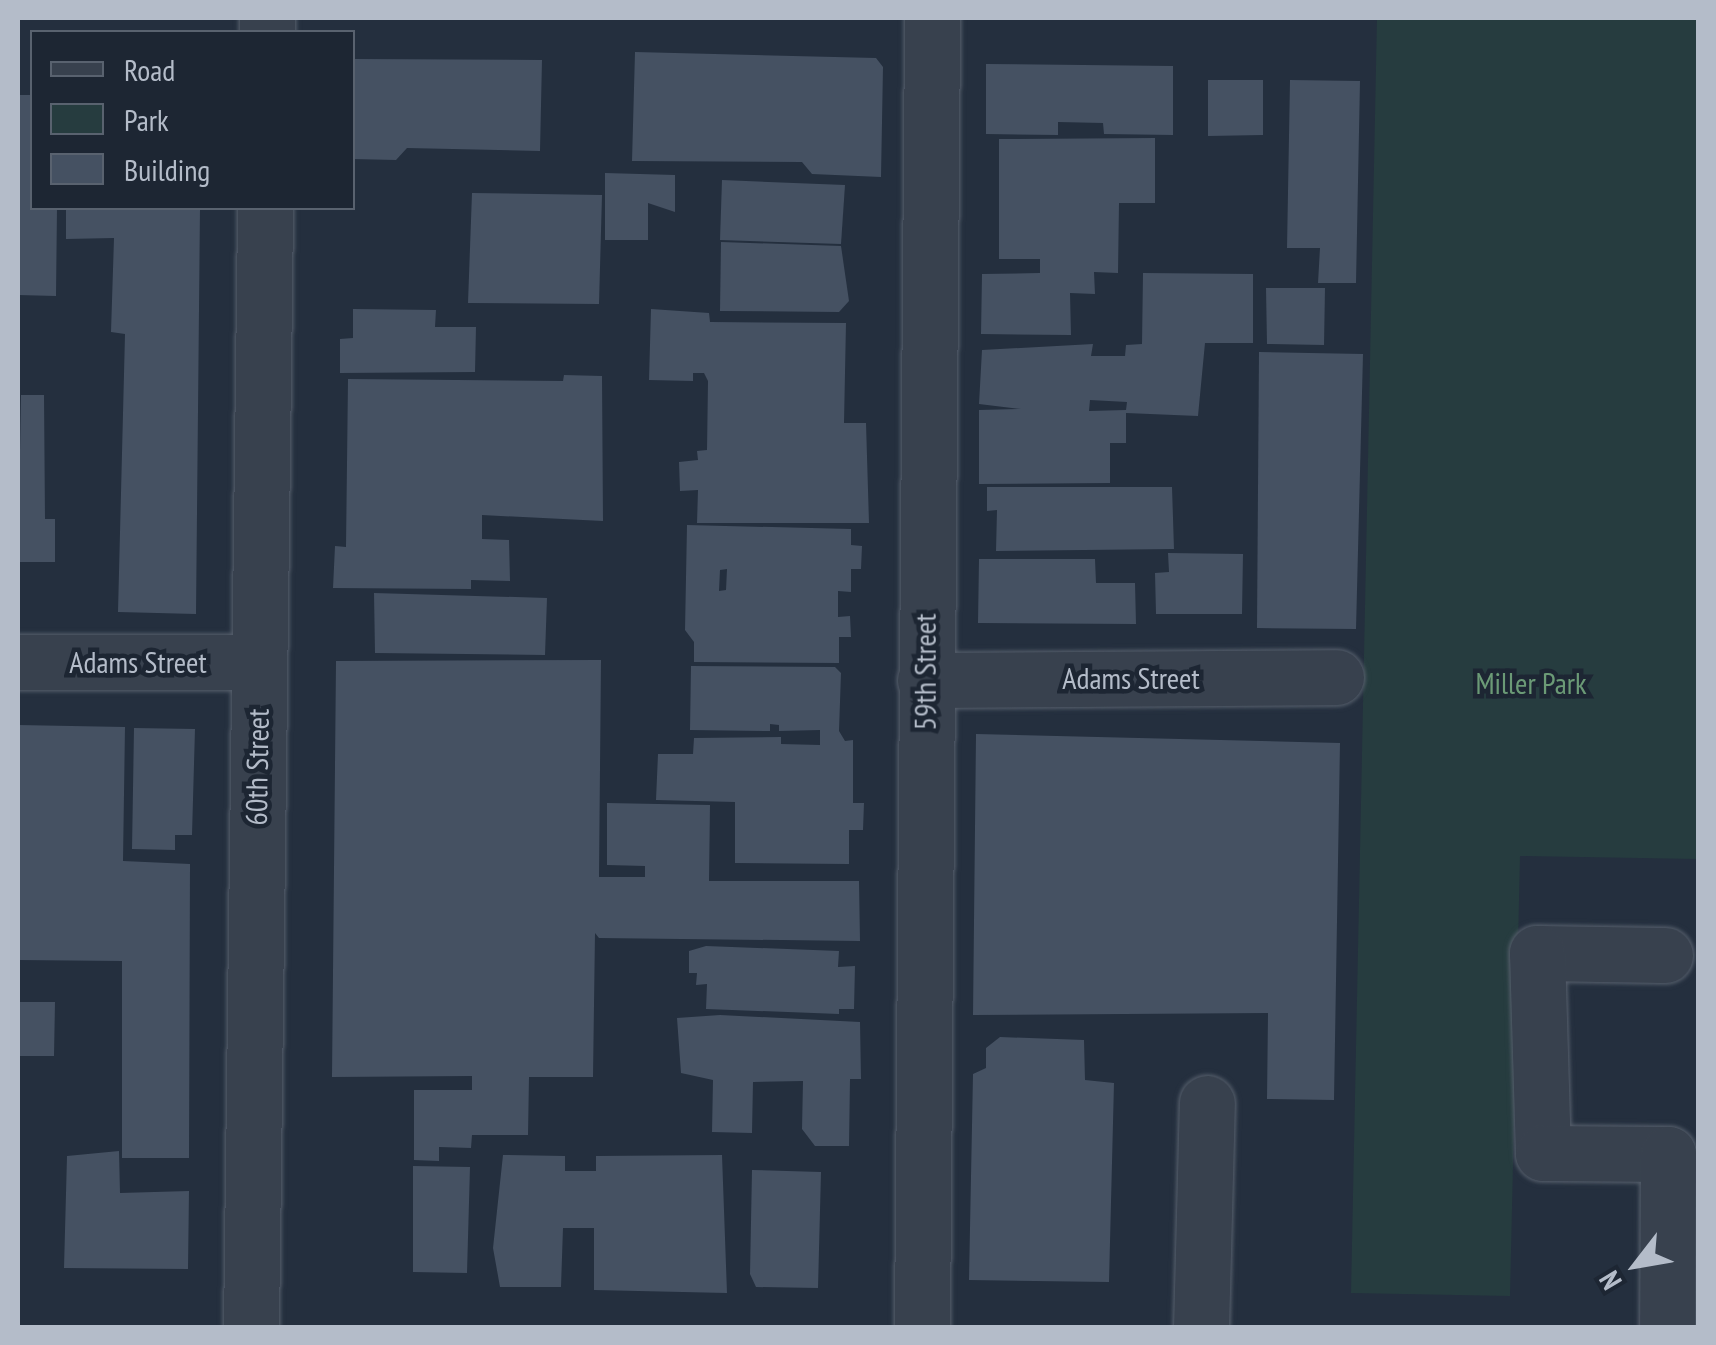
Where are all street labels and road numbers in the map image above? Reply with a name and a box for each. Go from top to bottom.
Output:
street label: 59th Street [907,614,943,730]
street label: Adams Street [69,644,207,680]
street label: Adams Street [1062,660,1200,696]
street label: 60th Street [238,708,276,826]

